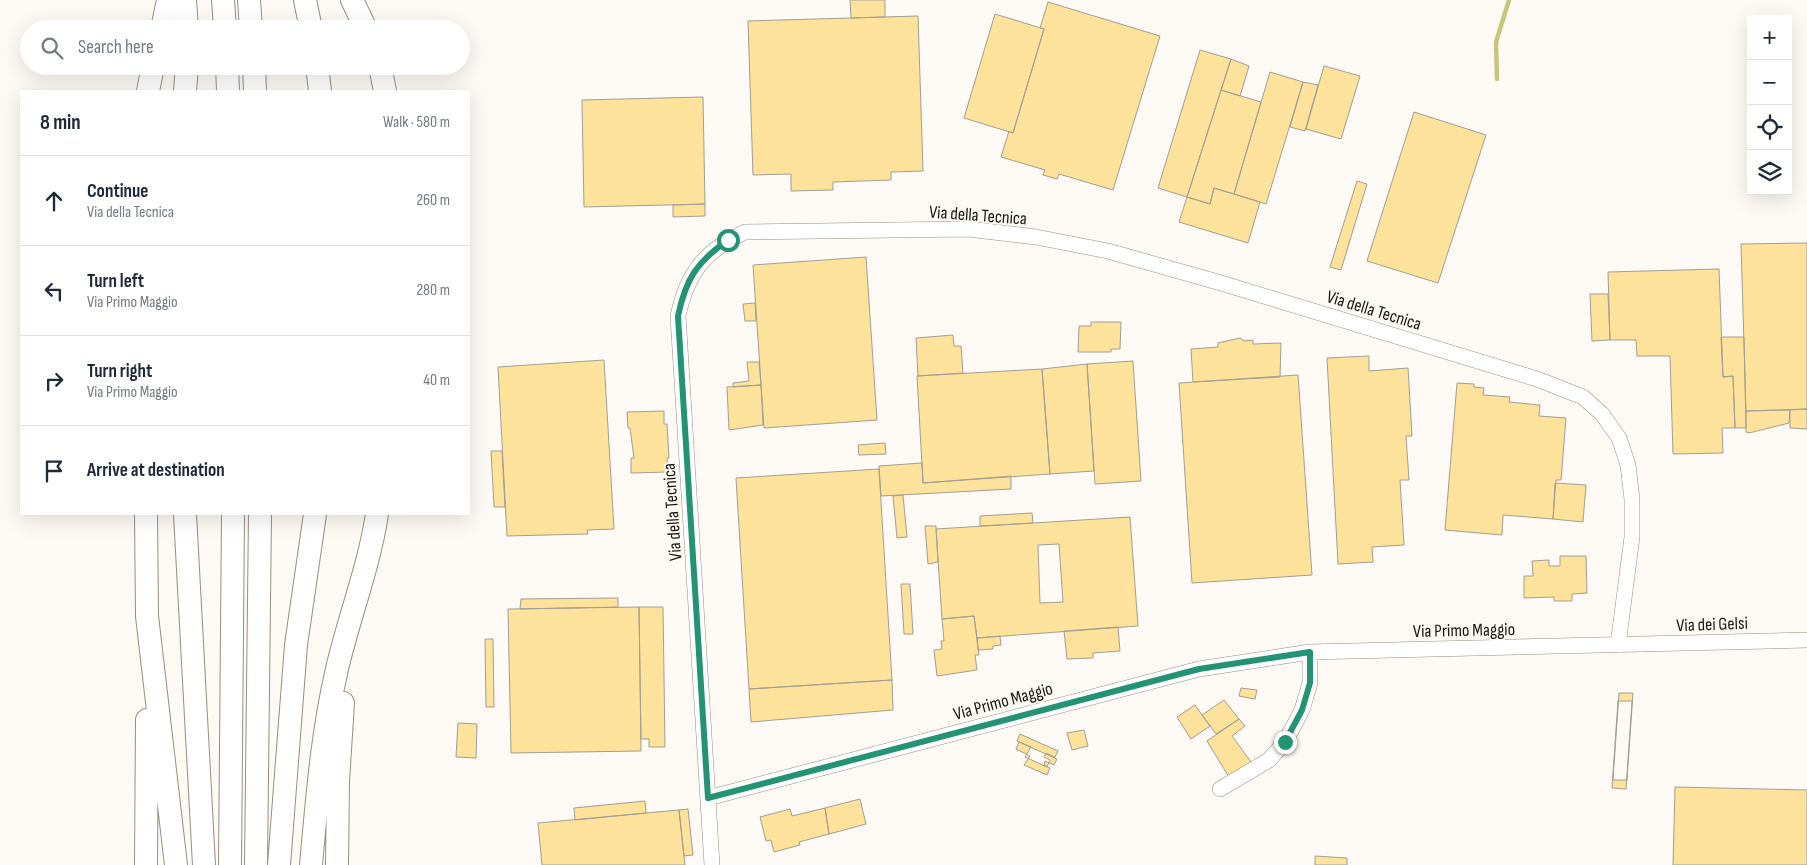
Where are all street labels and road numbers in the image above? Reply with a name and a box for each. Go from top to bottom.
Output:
street label: Via della Tecnica [928,202,1028,229]
street label: Via della Tecnica [1324,286,1424,335]
street label: Via della Tecnica [659,462,686,562]
street label: Via dei Gelsi [1676,613,1748,636]
street label: Via Primo Maggio [1413,619,1515,642]
street label: Via Primo Maggio [951,678,1055,725]

